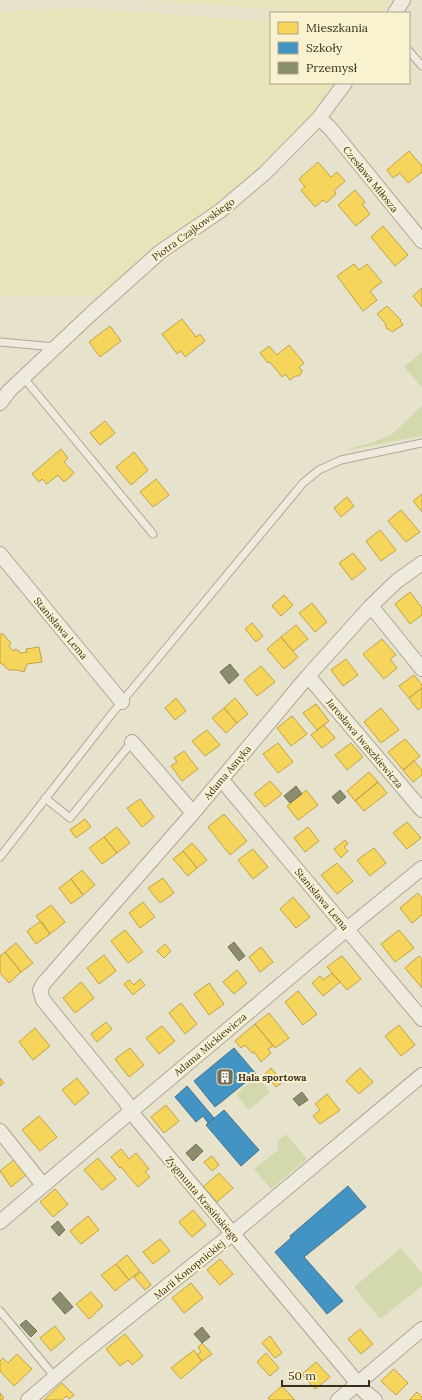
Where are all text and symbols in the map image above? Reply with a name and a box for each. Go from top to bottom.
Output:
legend [270,12,410,84]
text: Mieszkania [306,20,368,35]
text: Szkoły [306,40,343,55]
text: Przemysł [306,60,358,75]
street label: Czesława Miłosza [340,144,401,215]
street label: Piotra Czajkowskiego [149,195,237,264]
street label: Stanisława Lema [31,595,90,662]
street label: Jarosława Iwaszkiewicza [323,695,406,791]
street label: Adama Asnyka [200,743,254,803]
street label: Stanisława Lema [292,866,351,933]
street label: Adama Mickiewicza [170,1010,249,1079]
building icon: Hala sportowa [215,1067,235,1087]
place label: Hala sportowa [238,1071,307,1084]
street label: Zygmunta Krasińskiego [163,1154,243,1245]
street label: Marii Konopnickiej [151,1237,228,1302]
scale bar [282,1362,369,1388]
text: 50 m [288,1368,316,1383]

